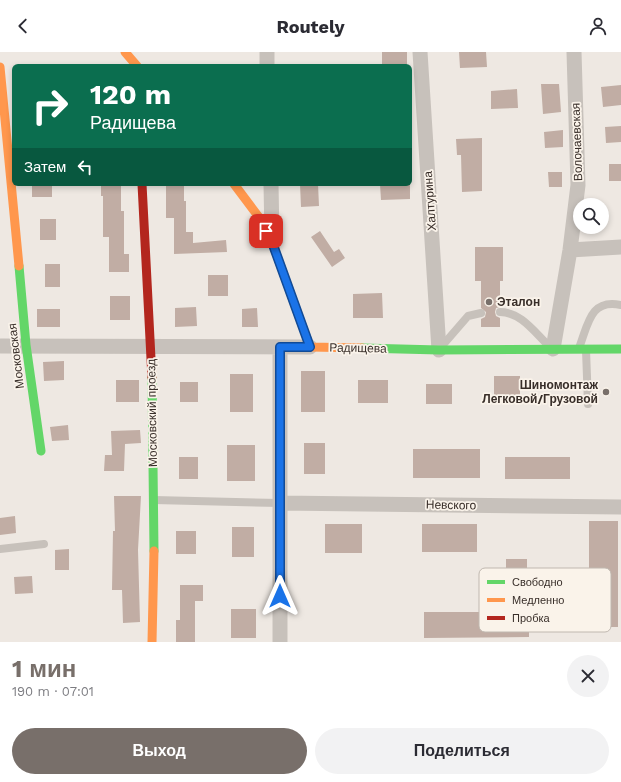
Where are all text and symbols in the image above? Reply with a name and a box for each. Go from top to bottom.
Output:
icon: back [12,15,34,37]
icon: person [587,15,609,37]
text: Routely [276,16,345,37]
text: 120 m [90,78,171,111]
icon: right [24,80,76,132]
street label: Волочаевская [569,103,585,181]
text: Радищева [90,112,176,133]
icon: left [74,156,96,178]
text: Затем [24,158,66,176]
street label: Халтурина [421,170,439,231]
map controls [573,198,609,234]
button: search [573,198,609,234]
pin [249,214,283,248]
icon: arrive [255,220,277,242]
place label: Эталон [497,295,540,309]
marker: Эталон [484,297,494,307]
street label: Московская [5,322,27,390]
street label: Радищева [329,341,387,356]
street label: Московский проезд [144,359,160,467]
place label: Шиномонтаж Легковой/Грузовой [482,378,598,406]
marker: Шиномонтаж Легковой/Грузовой [601,387,611,397]
street label: Невского [426,498,477,512]
legend [479,568,611,632]
position arrow [259,575,301,617]
text: Свободно [512,576,563,589]
text: Медленно [512,594,564,607]
text: Пробка [512,612,550,625]
text: 1 мин [12,655,76,683]
button: close [567,655,609,697]
text: 190 m · 07:01 [12,684,94,699]
button: Выход [12,728,307,774]
button: Поделиться [315,728,609,774]

